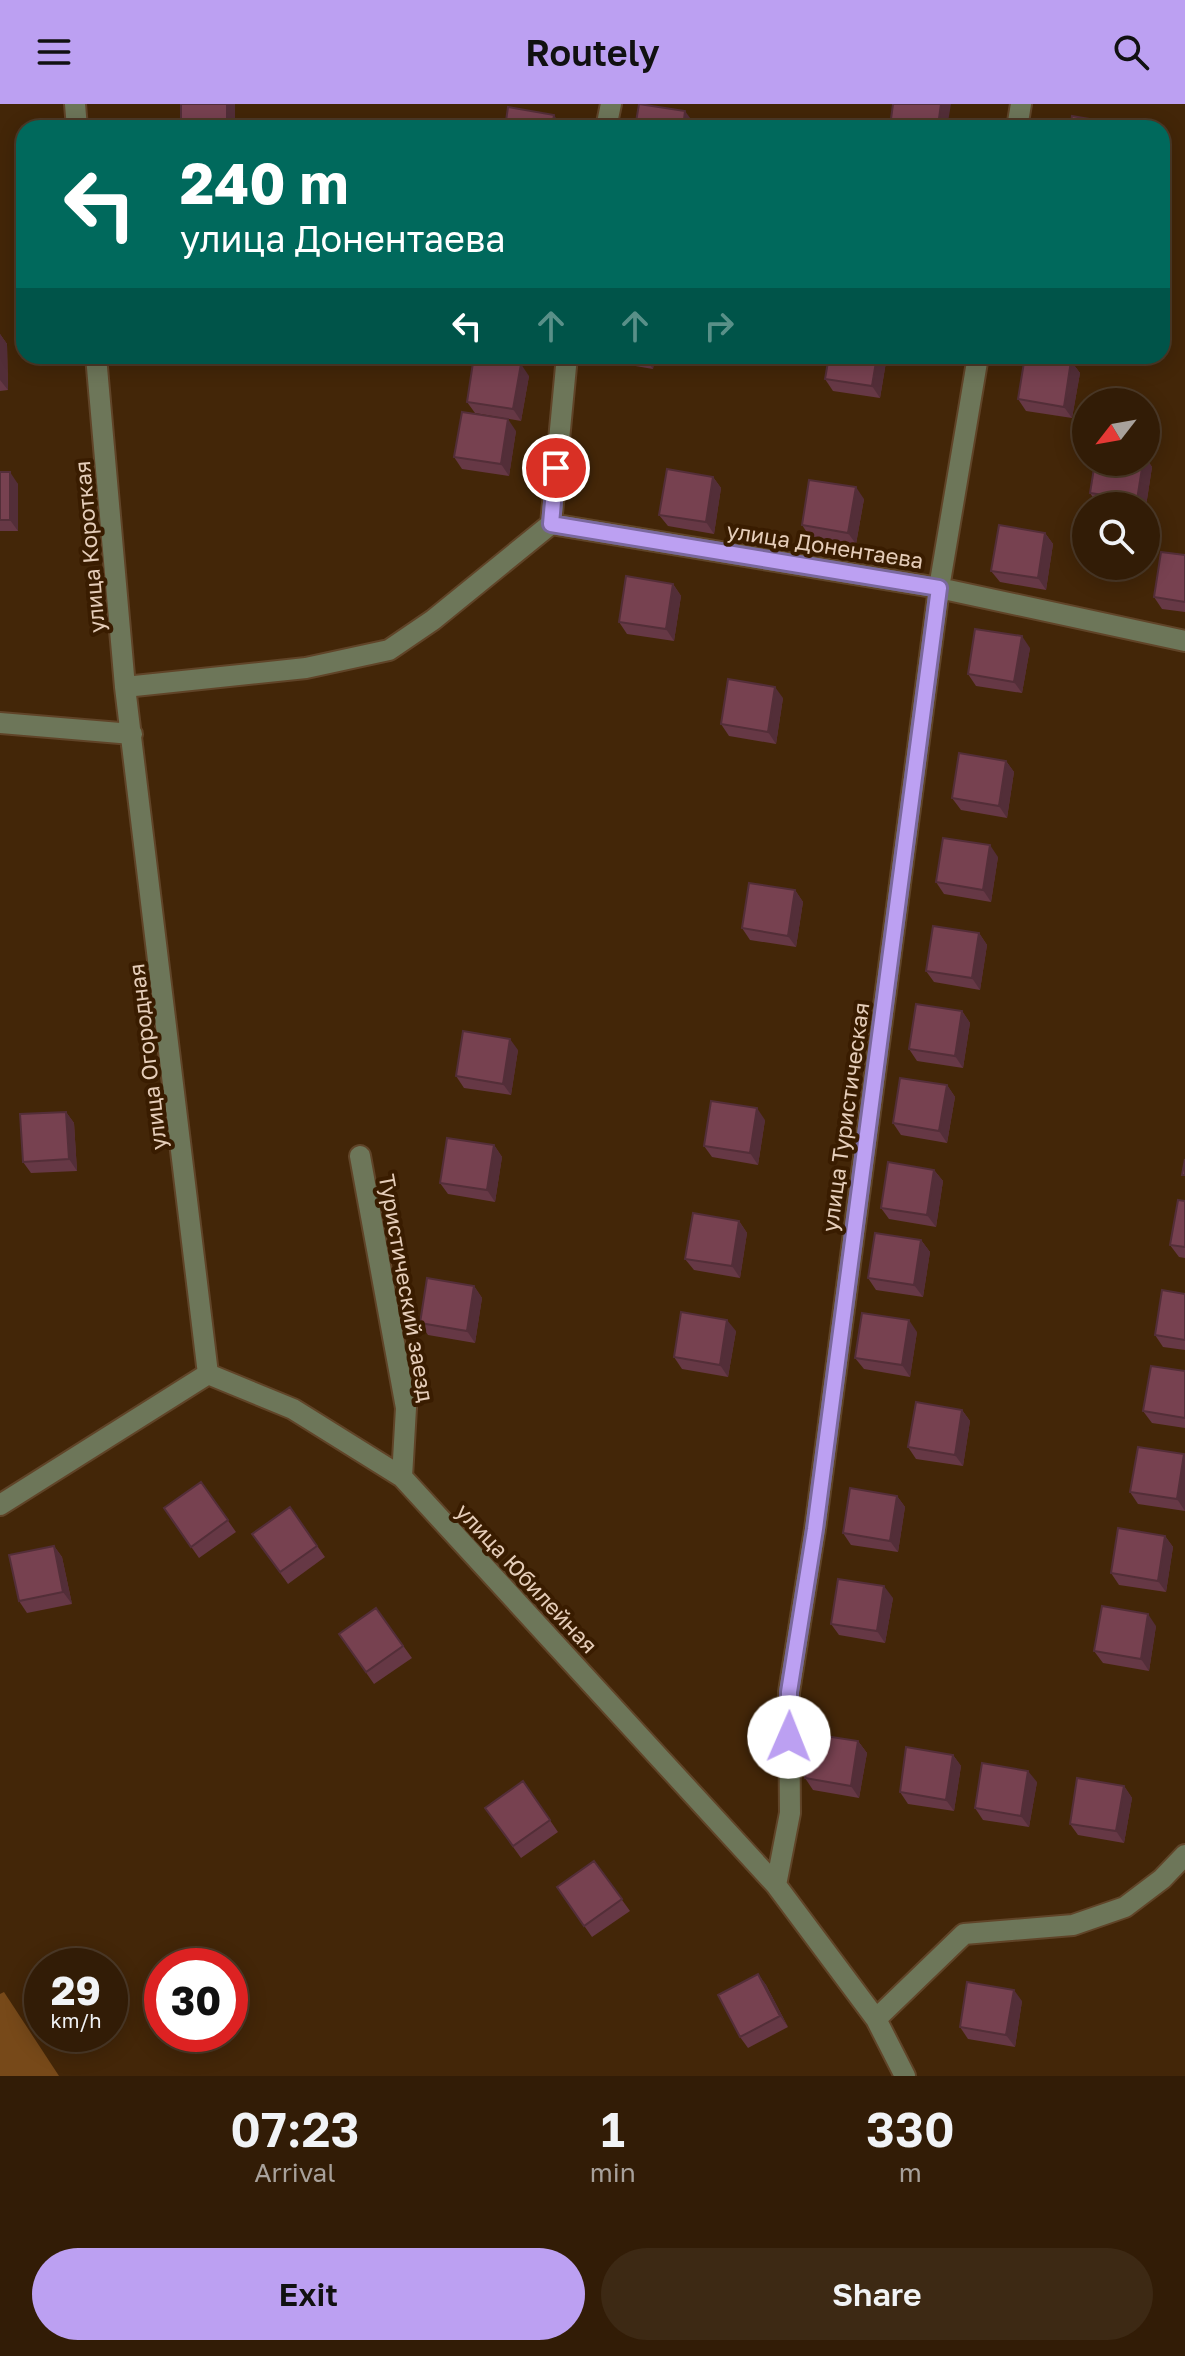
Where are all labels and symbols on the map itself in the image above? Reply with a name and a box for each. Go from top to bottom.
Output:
north arrow [1072,388,1160,476]
pin [522,434,590,502]
street label: улица Короткая [68,460,110,634]
street label: улица Донентаева [725,516,925,574]
street label: улица Огородная [122,962,172,1152]
street label: улица Туристическая [816,1000,874,1234]
street label: Туристический заезд [374,1172,440,1404]
street label: улица Юбилейная [451,1498,603,1658]
position arrow [747,1695,831,1779]
speed limit sign: 30 [144,1948,248,2052]

